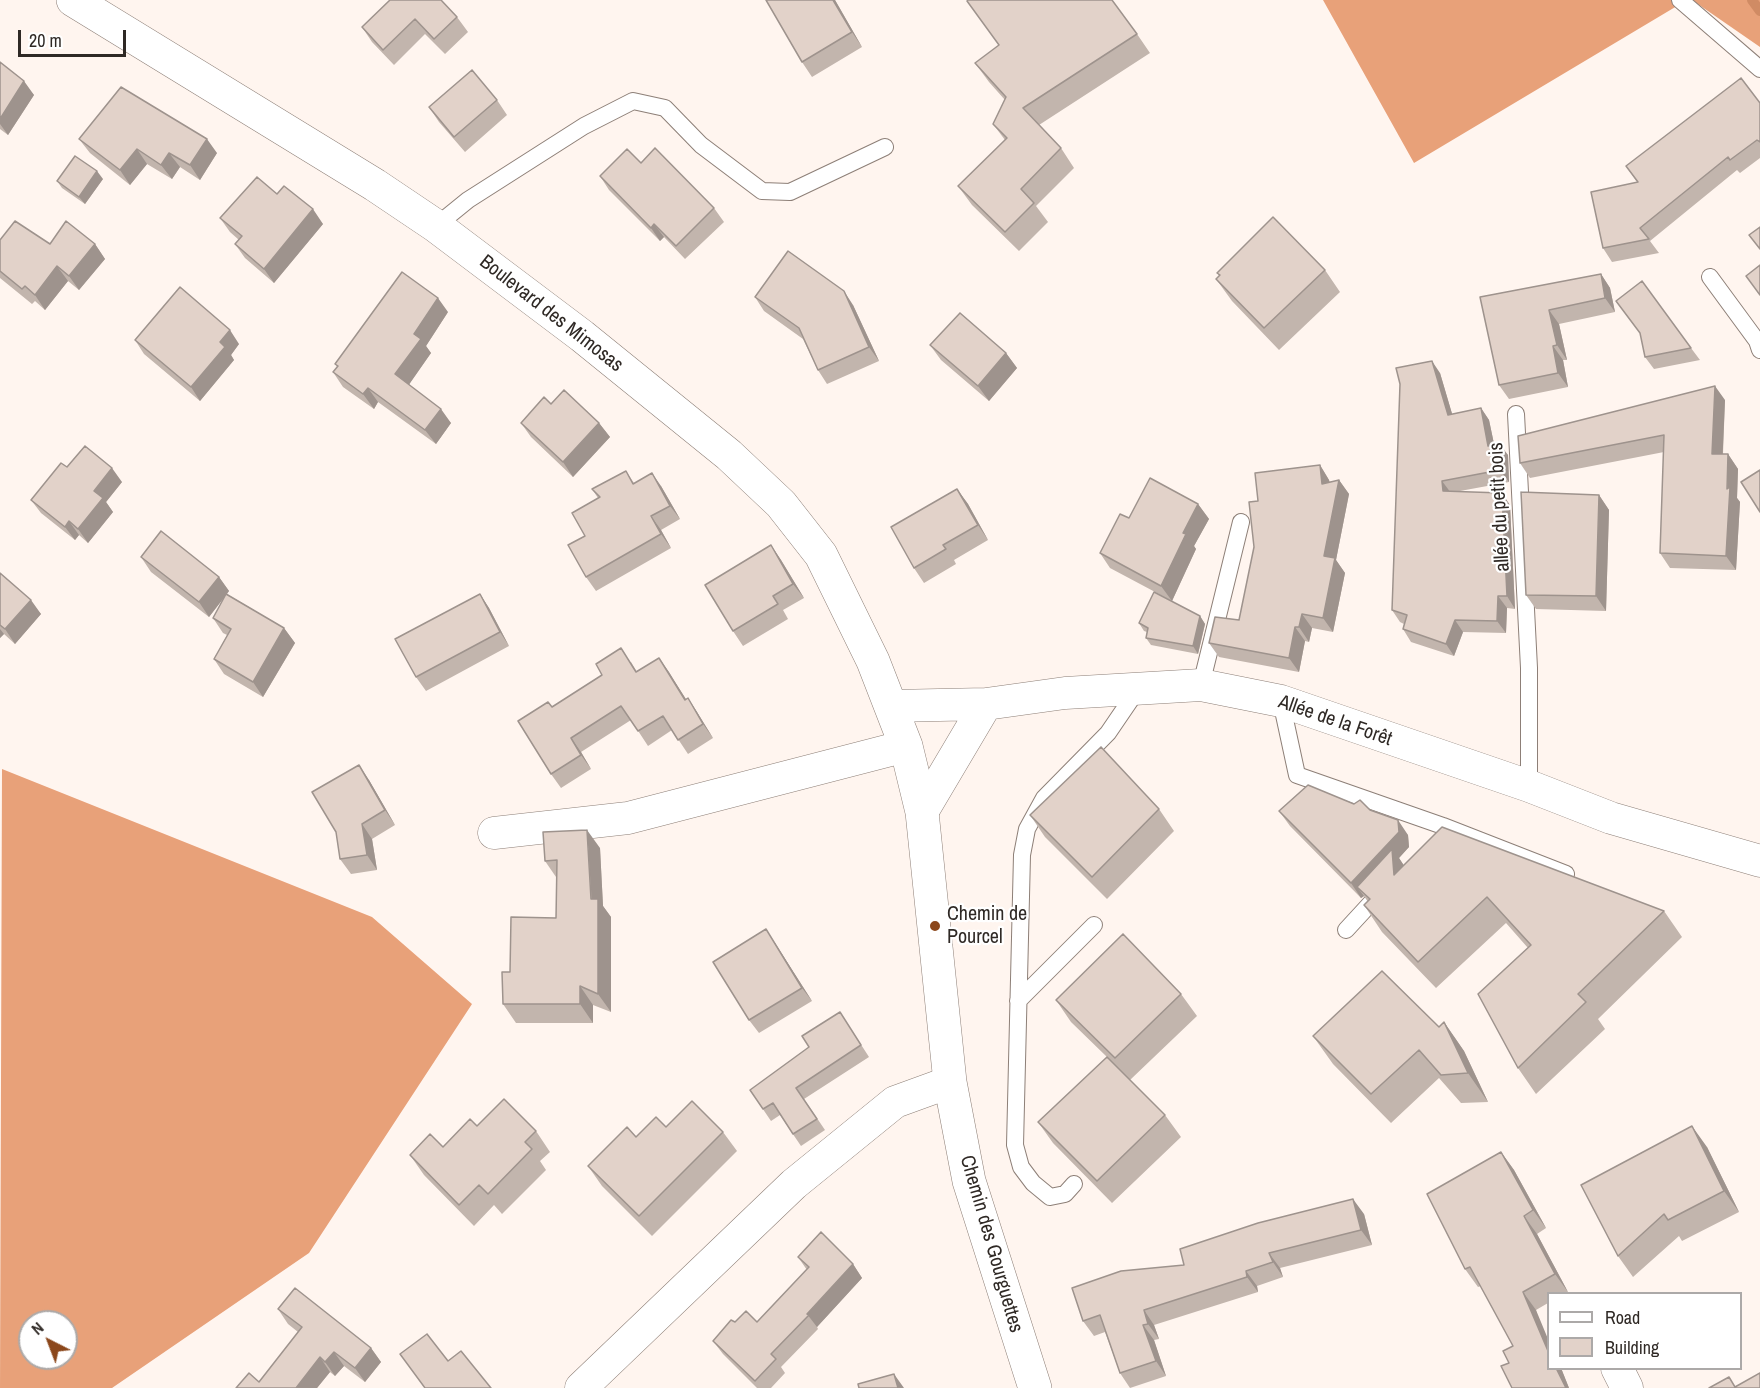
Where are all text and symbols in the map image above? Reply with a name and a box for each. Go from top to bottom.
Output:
scale bar [21,18,129,56]
text: 20 m [29,28,62,53]
street label: Boulevard des Mimosas [474,250,628,378]
street label: allée du petit bois [1485,442,1515,572]
street label: Allée de la Forêt [1275,690,1395,752]
place label: Chemin de Pourcel [947,903,1027,950]
marker: Chemin de Pourcel [928,919,942,933]
street label: Chemin des Gourguettes [954,1153,1028,1335]
legend [1547,1292,1742,1370]
text: Road [1605,1305,1640,1330]
north arrow [18,1310,78,1370]
text: N [26,1317,48,1339]
text: Building [1605,1335,1659,1360]

